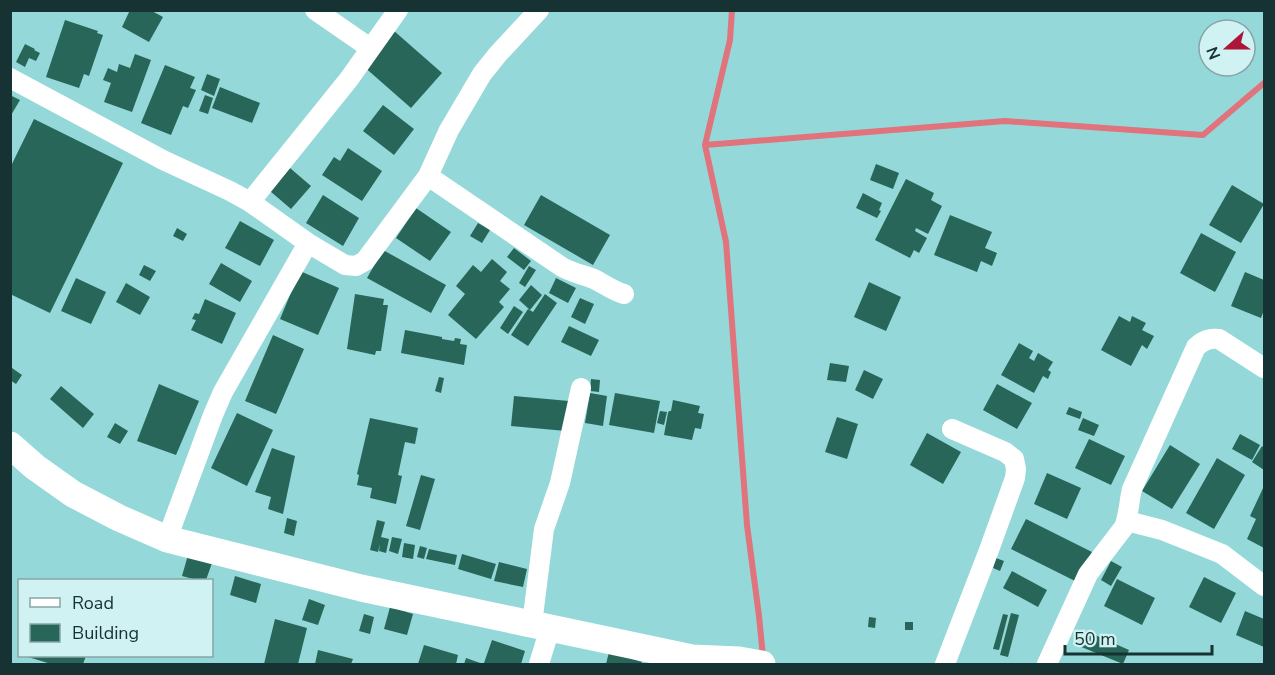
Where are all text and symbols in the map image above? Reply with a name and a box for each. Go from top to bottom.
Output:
north arrow [1197,18,1257,78]
text: N [1202,43,1226,63]
legend [18,579,213,657]
text: Road [72,591,114,615]
scale bar [1065,618,1212,656]
text: Building [72,621,139,645]
text: 50 m [1074,627,1116,651]

